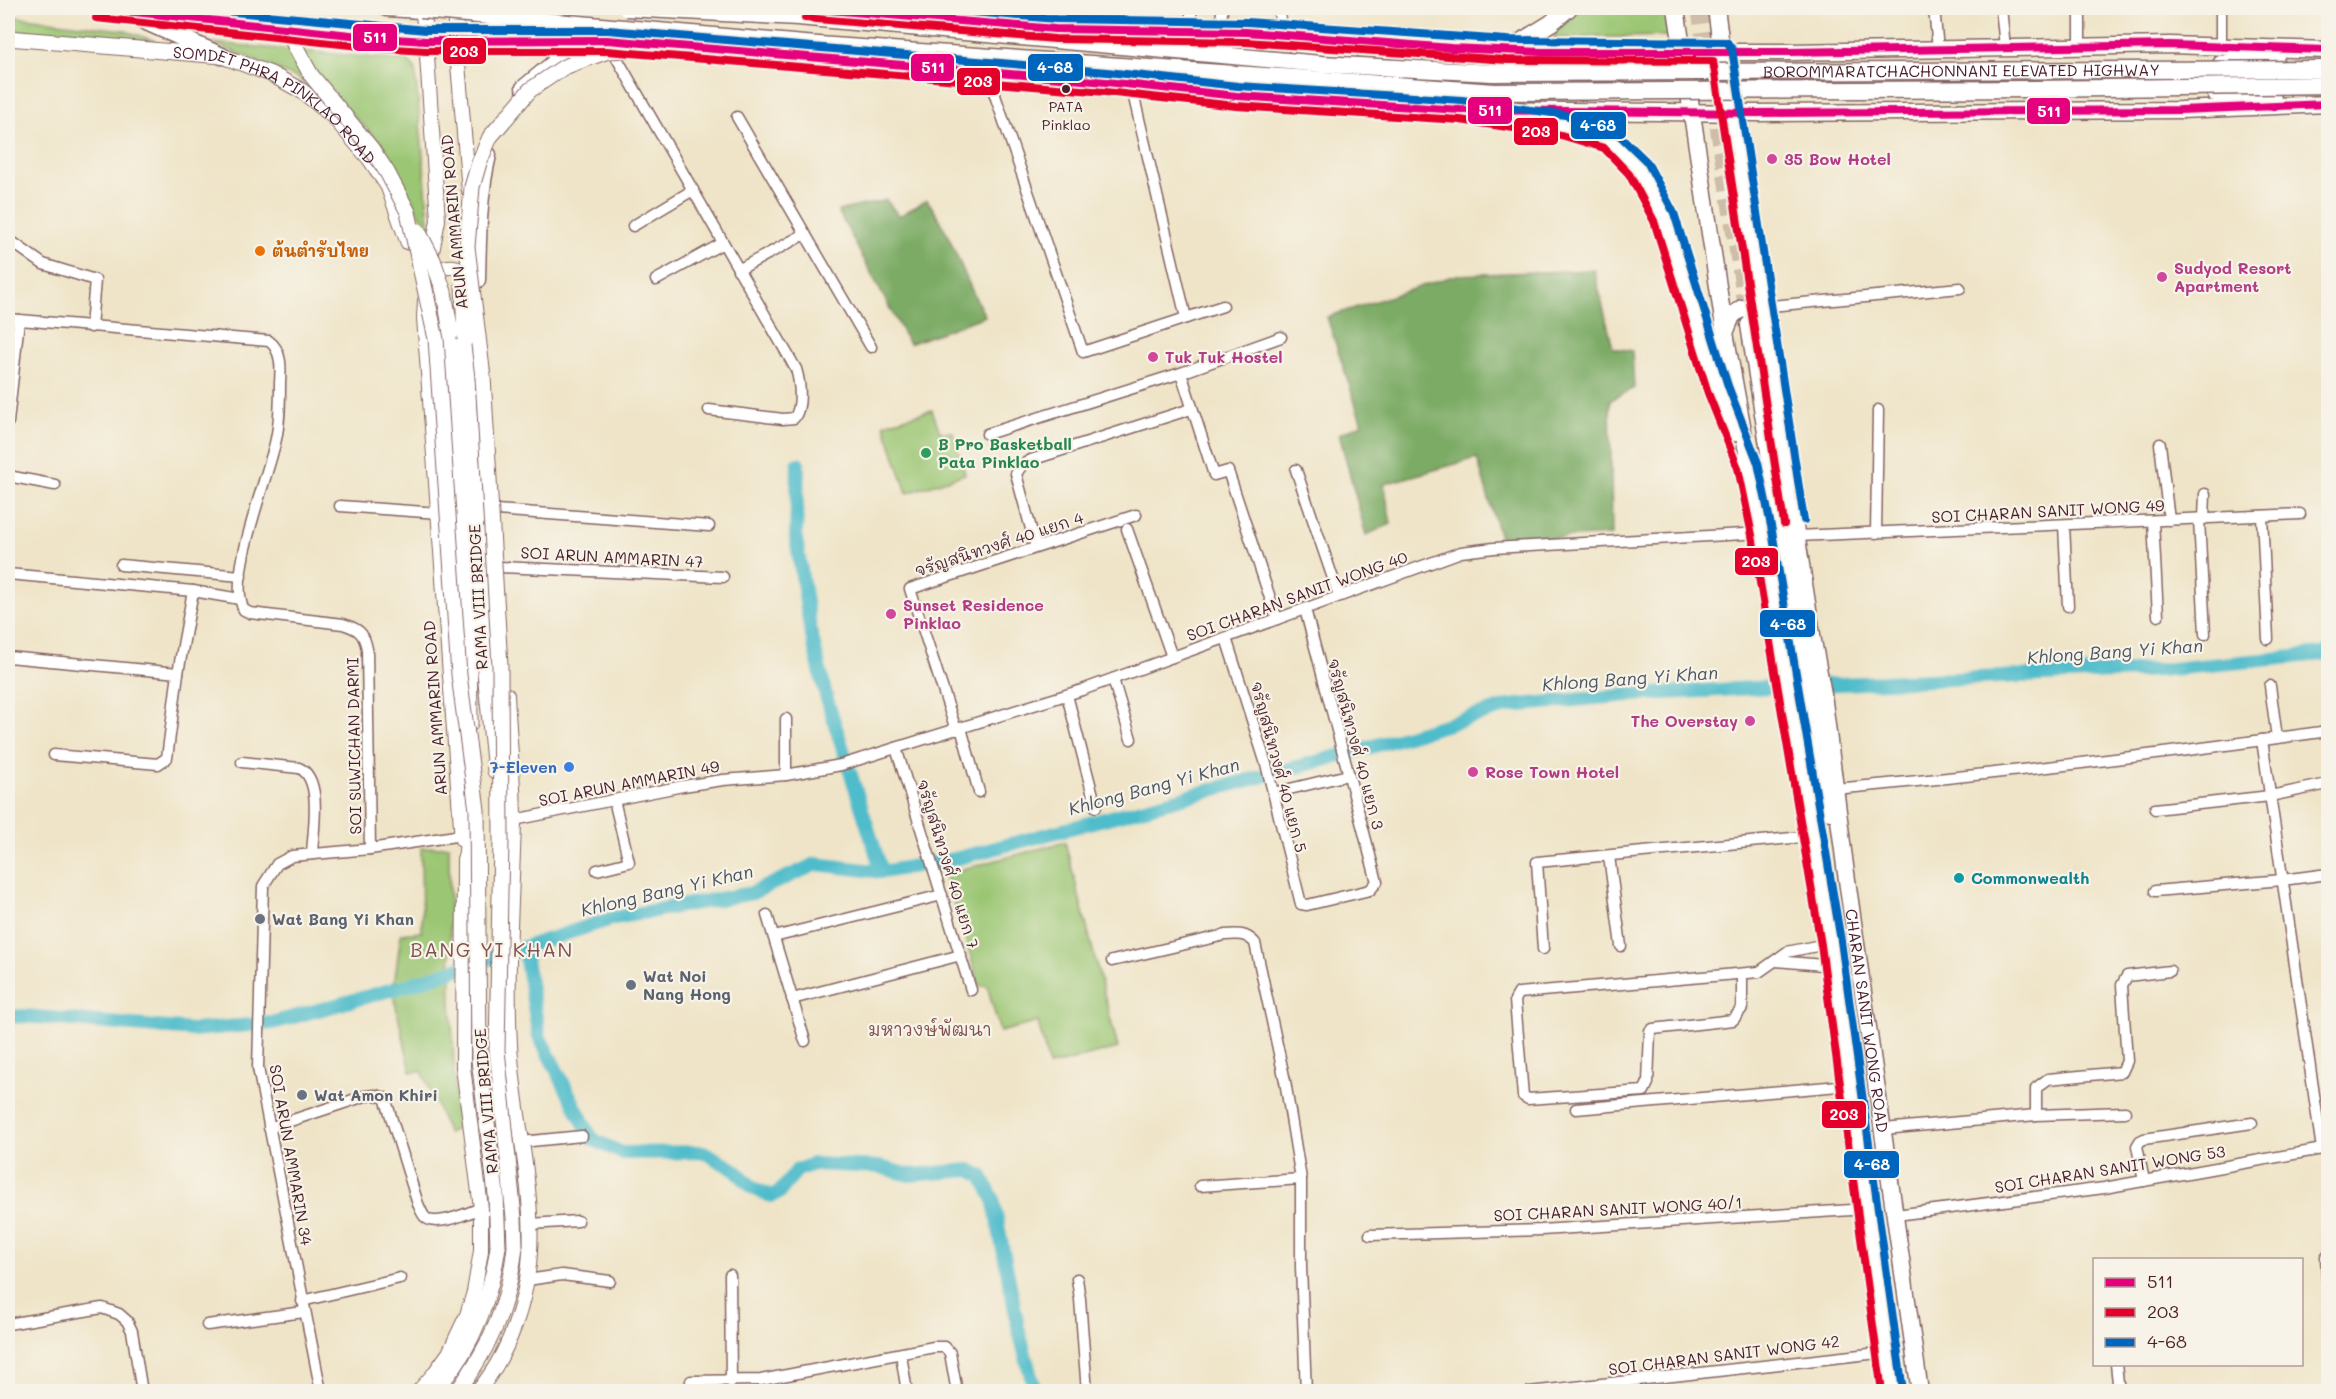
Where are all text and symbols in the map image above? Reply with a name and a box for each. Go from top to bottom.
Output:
line badge: 511 [352,23,398,52]
text: 511 [363,26,387,47]
line badge: 203 [442,37,487,65]
text: 203 [450,40,479,61]
street label: SOMDET PHRA PINKLAO ROAD [172,41,381,168]
line badge: 511 [910,53,955,82]
line badge: 4-68 [1027,53,1084,82]
text: 511 [921,56,945,77]
text: 4-68 [1037,56,1073,77]
street label: BOROMMARATCHACHONNANI ELEVATED HIGHWAY [1763,59,2160,82]
line badge: 203 [956,67,1001,96]
text: 203 [964,70,993,91]
marker: PATA Pinklao [1060,83,1072,95]
line badge: 511 [1467,96,1513,125]
place label: PATA Pinklao [1042,97,1090,134]
line badge: 511 [2026,97,2071,125]
text: 511 [1478,99,1502,120]
text: 511 [2037,100,2061,121]
line badge: 4-68 [1570,111,1627,140]
text: 4-68 [1580,114,1616,135]
line badge: 203 [1513,117,1559,146]
text: 203 [1522,120,1551,141]
street label: ARUN AMMARIN ROAD [435,134,472,311]
place label: 35 Bow Hotel [1784,148,1891,169]
marker: 35 Bow Hotel [1765,152,1779,166]
place label: ต้นตำรับไทย [272,239,369,261]
marker: ต้นตำรับไทย [253,244,267,258]
place label: Sudyod Resort Apartment [2174,257,2291,296]
marker: Sudyod Resort Apartment [2155,270,2169,284]
place label: Tuk Tuk Hostel [1165,346,1283,367]
marker: Tuk Tuk Hostel [1146,350,1160,364]
place label: B Pro Basketball Pata Pinklao [938,433,1072,472]
marker: B Pro Basketball Pata Pinklao [919,446,933,460]
street label: SOI CHARAN SANIT WONG 49 [1931,494,2165,527]
street label: จรัญสนิทวงศ์ 40 แยก 4 [912,506,1086,581]
street label: RAMA VIII BRIDGE [463,524,492,670]
street label: SOI ARUN AMMARIN 47 [520,541,704,572]
street label: SOI CHARAN SANIT WONG 40 [1183,546,1410,645]
line badge: 203 [1734,547,1779,576]
text: 203 [1742,550,1771,571]
place label: Sunset Residence Pinklao [903,594,1044,633]
marker: Sunset Residence Pinklao [884,607,898,621]
line badge: 4-68 [1759,609,1816,638]
text: 4-68 [1770,613,1806,634]
street label: ARUN AMMARIN ROAD [418,620,451,796]
water label: Khlong Bang Yi Khan [2026,633,2204,669]
street label: จรัญสนิทวงศ์ 40 แยก 3 [1324,656,1390,832]
street label: SOI SUWICHAN DARMI [341,657,366,835]
water label: Khlong Bang Yi Khan [1541,660,1719,696]
street label: จรัญสนิทวงศ์ 40 แยก 5 [1247,679,1313,855]
place label: The Overstay [1631,710,1738,731]
marker: The Overstay [1743,714,1757,728]
water label: Khlong Bang Yi Khan [1065,752,1242,820]
street label: SOI ARUN AMMARIN 49 [537,755,721,810]
place label: 7-Eleven [490,756,557,777]
marker: 7-Eleven [562,760,576,774]
place label: Rose Town Hotel [1485,761,1619,782]
marker: Rose Town Hotel [1466,765,1480,779]
street label: จรัญสนิทวงศ์ 40 แยก 7 [913,777,985,951]
water label: Khlong Bang Yi Khan [578,858,755,922]
place label: Commonwealth [1971,867,2089,888]
marker: Commonwealth [1952,871,1966,885]
street label: CHARAN SANIT WONG ROAD [1841,907,1894,1134]
place label: Wat Bang Yi Khan [272,908,414,929]
marker: Wat Bang Yi Khan [253,912,267,926]
district label: BANG YI KHAN [410,936,574,962]
place label: Wat Noi Nang Hong [643,965,731,1004]
marker: Wat Noi Nang Hong [624,978,638,992]
district label: มหาวงษ์พัฒนา [868,1017,992,1041]
street label: RAMA VIII BRIDGE [469,1027,502,1175]
street label: SOI ARUN AMMARIN 34 [265,1063,318,1248]
place label: Wat Amon Khiri [314,1084,438,1105]
marker: Wat Amon Khiri [295,1088,309,1102]
line badge: 203 [1821,1100,1867,1129]
text: 203 [1830,1103,1859,1124]
street label: SOI CHARAN SANIT WONG 53 [1993,1140,2227,1197]
line badge: 4-68 [1843,1150,1900,1179]
text: 4-68 [1854,1153,1890,1174]
street label: SOI CHARAN SANIT WONG 40/1 [1493,1191,1743,1226]
legend [2093,1258,2303,1366]
text: 511 [2147,1269,2174,1293]
text: 203 [2147,1299,2179,1323]
text: 4-68 [2147,1329,2187,1353]
street label: SOI CHARAN SANIT WONG 42 [1607,1330,1841,1379]

